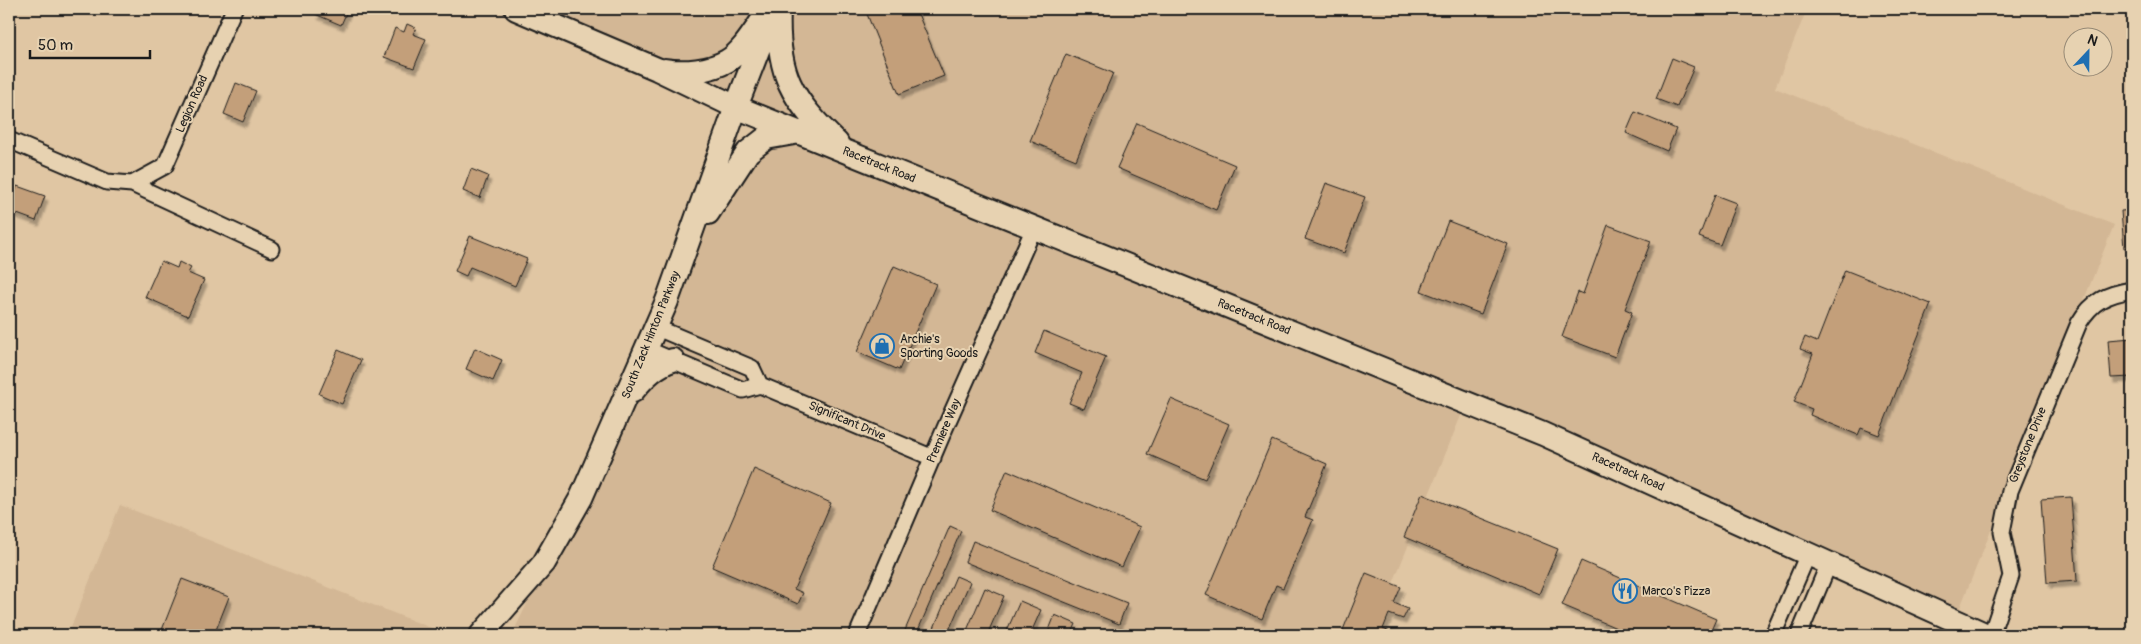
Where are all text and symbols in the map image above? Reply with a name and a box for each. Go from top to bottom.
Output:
scale bar [30,28,150,60]
north arrow [2064,28,2114,78]
text: N [2085,31,2100,50]
text: 50 m [38,36,73,55]
street label: Legion Road [173,73,211,135]
street label: Racetrack Road [840,143,918,187]
street label: South Zack Hinton Parkway [618,269,684,401]
street label: Racetrack Road [1215,295,1293,339]
place label: Archie's Sporting Goods [900,332,978,361]
shop icon: Archie's Sporting Goods [869,333,895,359]
street label: Premiere Way [924,397,964,465]
street label: Significant Drive [806,398,888,444]
street label: Greystone Drive [2006,405,2050,485]
street label: Racetrack Road [1589,449,1667,495]
restaurant icon: Marco's Pizza [1612,578,1638,604]
place label: Marco's Pizza [1642,584,1711,599]

